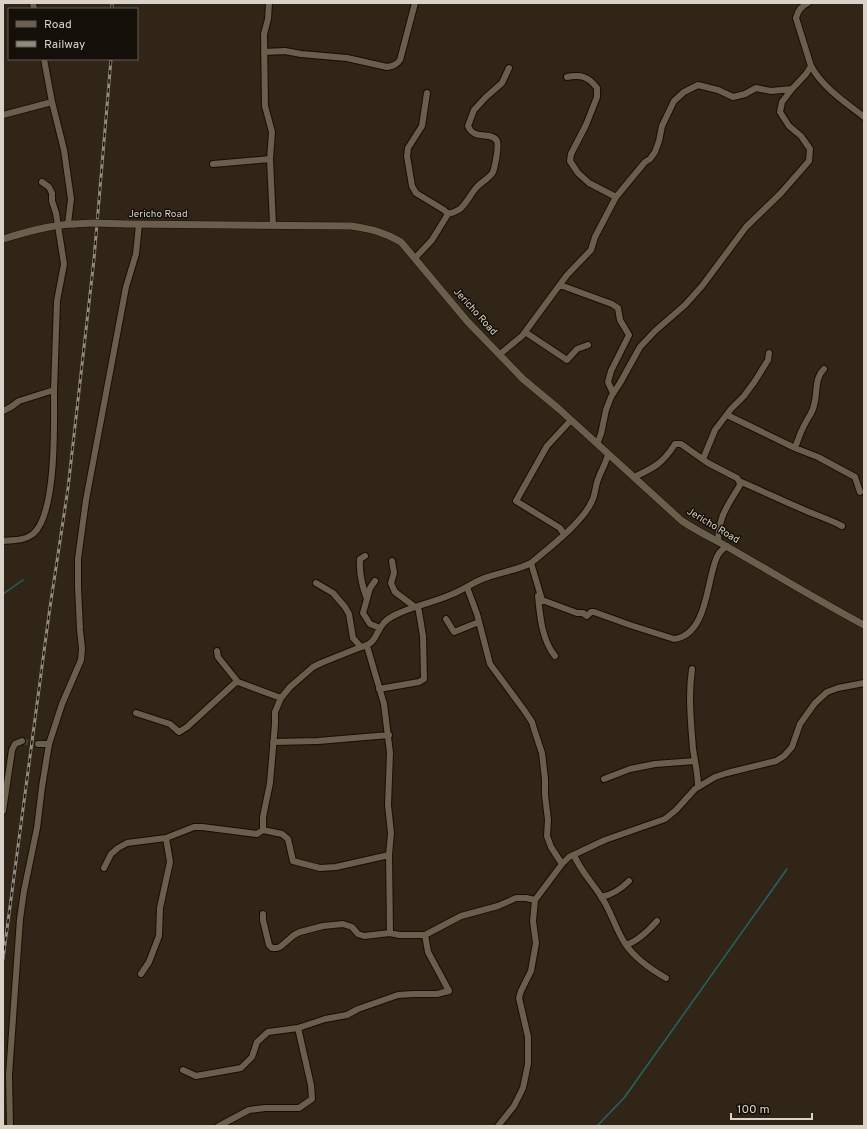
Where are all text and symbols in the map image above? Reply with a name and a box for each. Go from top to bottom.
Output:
legend [8,8,138,60]
text: Road [44,17,72,33]
text: Railway [44,37,85,53]
street label: Jericho Road [128,208,188,221]
street label: Jericho Road [450,286,500,338]
street label: Jericho Road [684,505,742,547]
scale bar [731,1095,812,1121]
text: 100 m [737,1102,770,1118]

